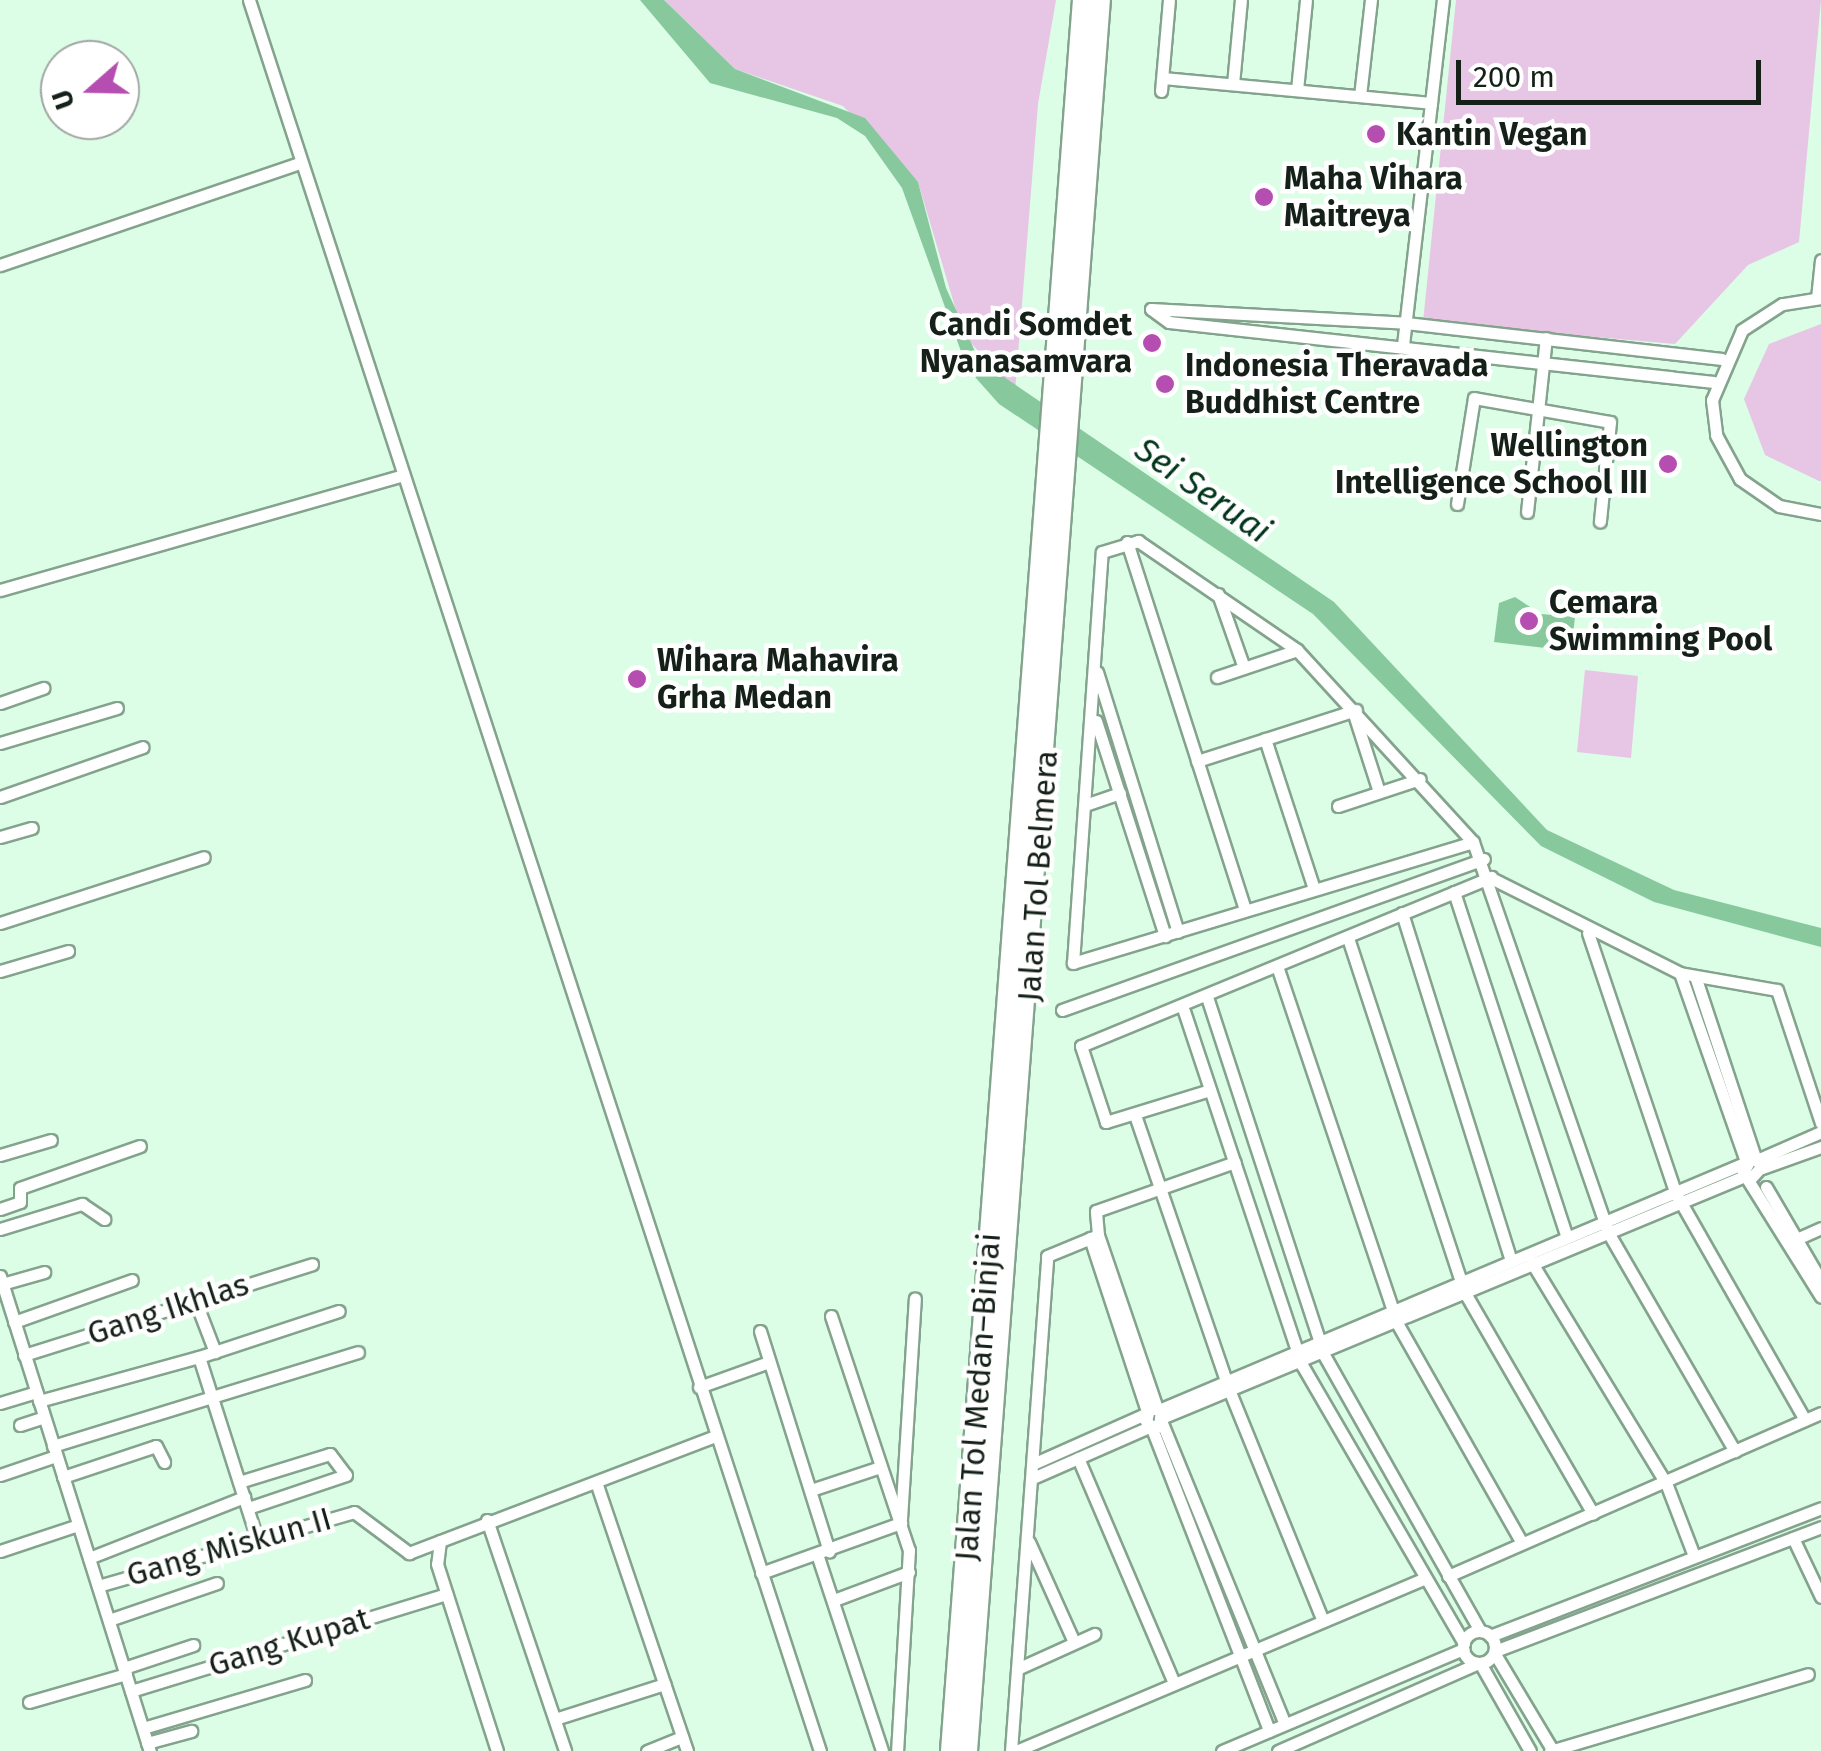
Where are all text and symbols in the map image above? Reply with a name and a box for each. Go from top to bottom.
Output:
north arrow [40,40,140,140]
scale bar [1461,40,1766,102]
text: 200 m [1473,59,1555,95]
text: U [45,86,82,114]
place label: Kantin Vegan [1396,115,1587,153]
marker: Kantin Vegan [1365,123,1387,145]
place label: Maha Vihara Maitreya [1284,160,1463,235]
marker: Maha Vihara Maitreya [1253,186,1275,208]
place label: Candi Somdet Nyanasamvara [920,306,1132,381]
marker: Candi Somdet Nyanasamvara [1141,332,1163,354]
place label: Indonesia Theravada Buddhist Centre [1185,347,1489,422]
marker: Indonesia Theravada Buddhist Centre [1154,373,1176,395]
place label: Wellington Intelligence School III [1335,427,1648,502]
water label: Sei Seruai [1127,428,1279,552]
marker: Wellington Intelligence School III [1657,453,1679,475]
place label: Cemara Swimming Pool [1549,584,1772,659]
marker: Cemara Swimming Pool [1518,610,1540,632]
place label: Wihara Mahavira Grha Medan [657,642,899,717]
marker: Wihara Mahavira Grha Medan [626,668,648,690]
street label: Jalan Tol Belmera [1010,749,1066,1003]
street label: Jalan Tol Medan–Binjai [947,1232,1009,1562]
street label: Gang Ikhlas [83,1265,253,1353]
street label: Gang Miskun II [122,1499,336,1595]
street label: Gang Kupat [204,1599,374,1685]

